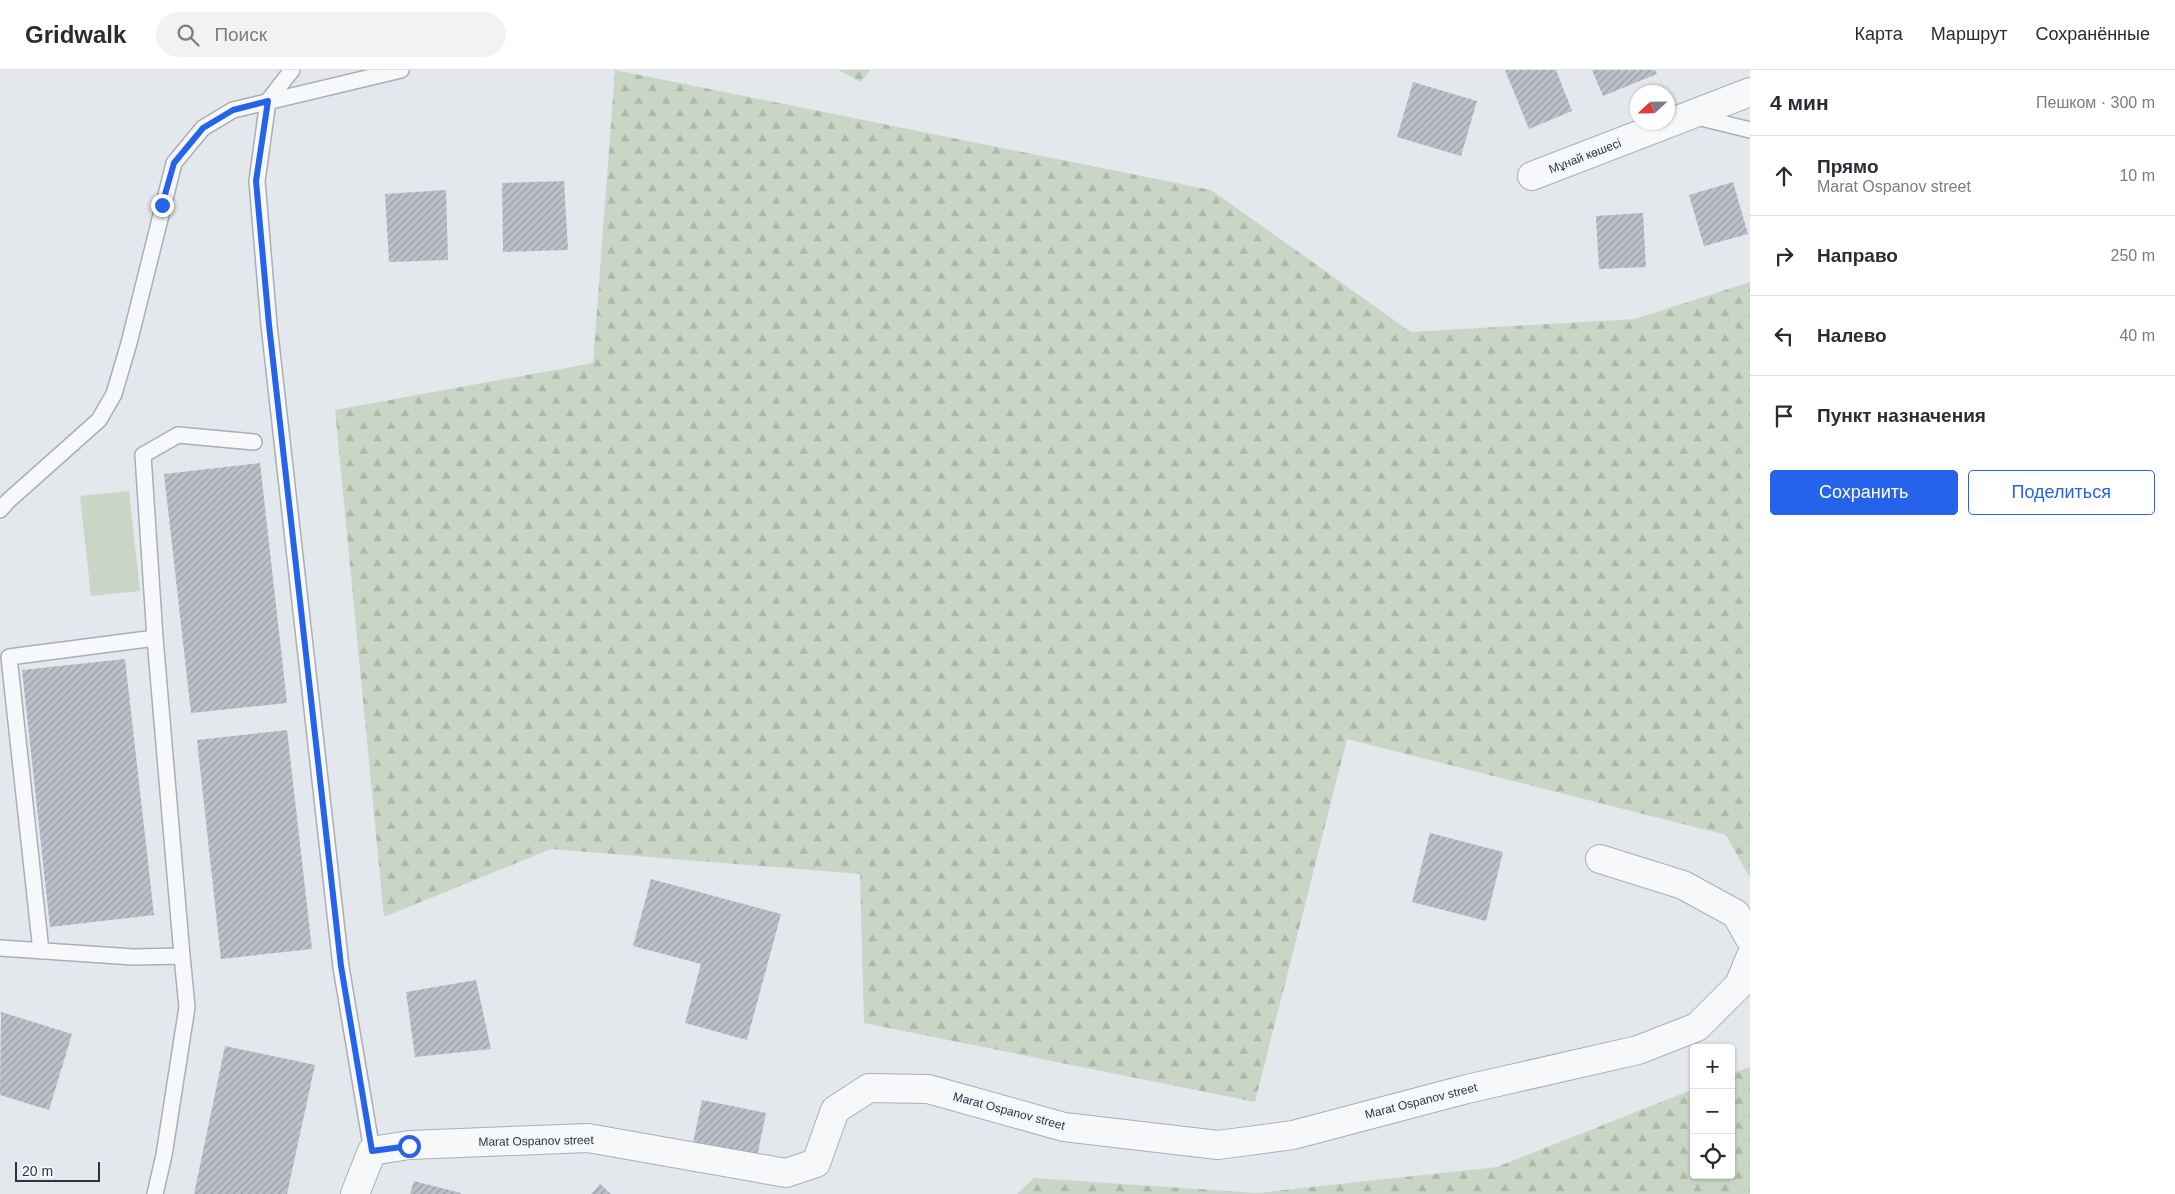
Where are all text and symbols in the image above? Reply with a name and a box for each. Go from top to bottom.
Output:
search box [156,12,506,57]
text: Gridwalk [25,21,126,48]
icon: search [174,21,202,49]
text: Поиск [214,24,267,45]
text: Карта [1855,24,1903,44]
text: Маршрут [1931,24,2007,44]
text: Сохранённые [2035,24,2150,44]
north arrow [1630,85,1675,130]
text: 4 мин [1770,91,1829,114]
text: Пешком · 300 m [2036,94,2155,111]
street label: Мұнай көшесі [1547,136,1623,176]
text: Прямо [1817,156,1879,177]
icon: ahead [1770,162,1798,190]
text: 10 m [2119,167,2155,184]
text: Marat Ospanov street [1817,178,1971,195]
route end [151,194,174,217]
icon: right [1770,242,1798,270]
text: Направо [1817,245,1898,266]
text: 250 m [2111,247,2155,264]
icon: left [1770,322,1798,350]
text: Налево [1817,325,1887,346]
text: 40 m [2119,327,2155,344]
icon: arrive [1770,402,1798,430]
text: Пункт назначения [1817,405,1986,426]
button: Сохранить [1770,470,1958,515]
button: Поделиться [1968,470,2155,515]
map controls [1690,1044,1735,1179]
button: + [1690,1044,1735,1089]
street label: Marat Ospanov street [1363,1080,1479,1122]
street label: Marat Ospanov street [951,1089,1067,1133]
button: − [1690,1089,1735,1134]
street label: Marat Ospanov street [478,1133,594,1149]
button: locate [1690,1134,1735,1179]
route start [398,1135,421,1158]
scale bar [15,1159,100,1182]
text: 20 m [22,1163,53,1179]

